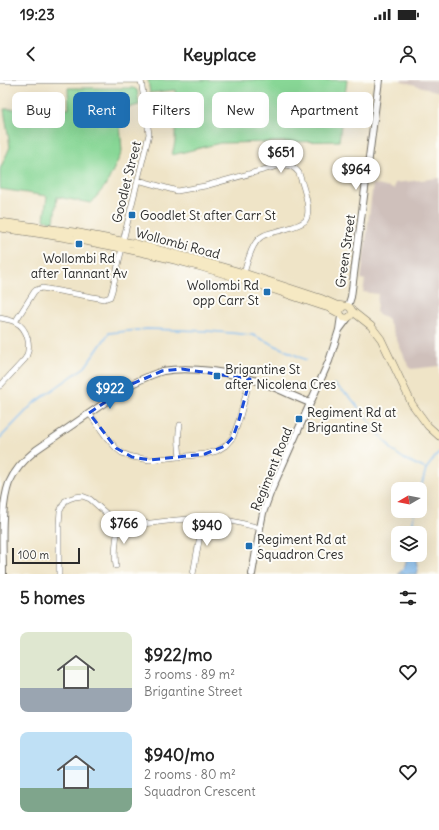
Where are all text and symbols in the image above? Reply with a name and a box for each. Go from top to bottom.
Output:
text: 19:23 [20,5,55,24]
icon: back [20,43,42,65]
text: Keyplace [183,43,256,66]
icon: person [397,43,419,65]
chip: Buy [12,92,65,128]
chip: Rent [73,92,130,128]
chip: Filters [138,92,204,128]
chip: New [212,92,269,128]
chip: Apartment [277,92,373,128]
street label: Goodlet Street [108,139,145,225]
pin: $651 [257,140,305,174]
text: $651 [267,144,295,161]
pin: $964 [332,157,380,191]
text: $964 [341,161,371,178]
place label: Goodlet St after Carr St [140,207,276,224]
marker: Goodlet St after Carr St [127,210,137,220]
street label: Green Street [332,213,359,289]
street label: Wollombi Road [134,224,222,263]
marker: Wollombi Rd after Tannant Av [74,239,84,249]
place label: Wollombi Rd after Tannant Av [31,250,128,282]
place label: Wollombi Rd opp Carr St [187,277,260,309]
marker: Wollombi Rd opp Carr St [262,287,272,297]
place label: Brigantine St after Nicolena Cres [225,361,336,393]
marker: Brigantine St after Nicolena Cres [212,371,222,381]
pin: $922 [86,376,134,410]
text: $922 [96,380,124,397]
place label: Regiment Rd at Brigantine St [307,404,397,436]
marker: Regiment Rd at Brigantine St [294,414,304,424]
street label: Regiment Road [247,424,296,514]
north arrow [391,482,427,518]
map controls [391,482,427,562]
pin: $766 [100,511,148,545]
pin: $940 [183,513,231,547]
text: $766 [110,515,138,532]
text: $940 [192,517,222,534]
button: layers [391,526,427,562]
place label: Regiment Rd at Squadron Cres [257,531,347,563]
marker: Regiment Rd at Squadron Cres [244,541,254,551]
scale bar [12,546,80,565]
text: 100 m [18,548,49,562]
text: 5 homes [20,587,85,609]
icon: filters [397,587,419,609]
text: $922/mo [144,644,212,666]
icon: home [52,648,100,696]
icon: heart [397,661,419,683]
text: 3 rooms · 89 m² [144,666,235,683]
text: Brigantine Street [144,683,242,700]
text: $940/mo [144,744,214,766]
icon: home [52,748,100,796]
icon: heart [397,761,419,783]
text: 2 rooms · 80 m² [144,766,236,783]
text: Squadron Crescent [144,783,256,800]

